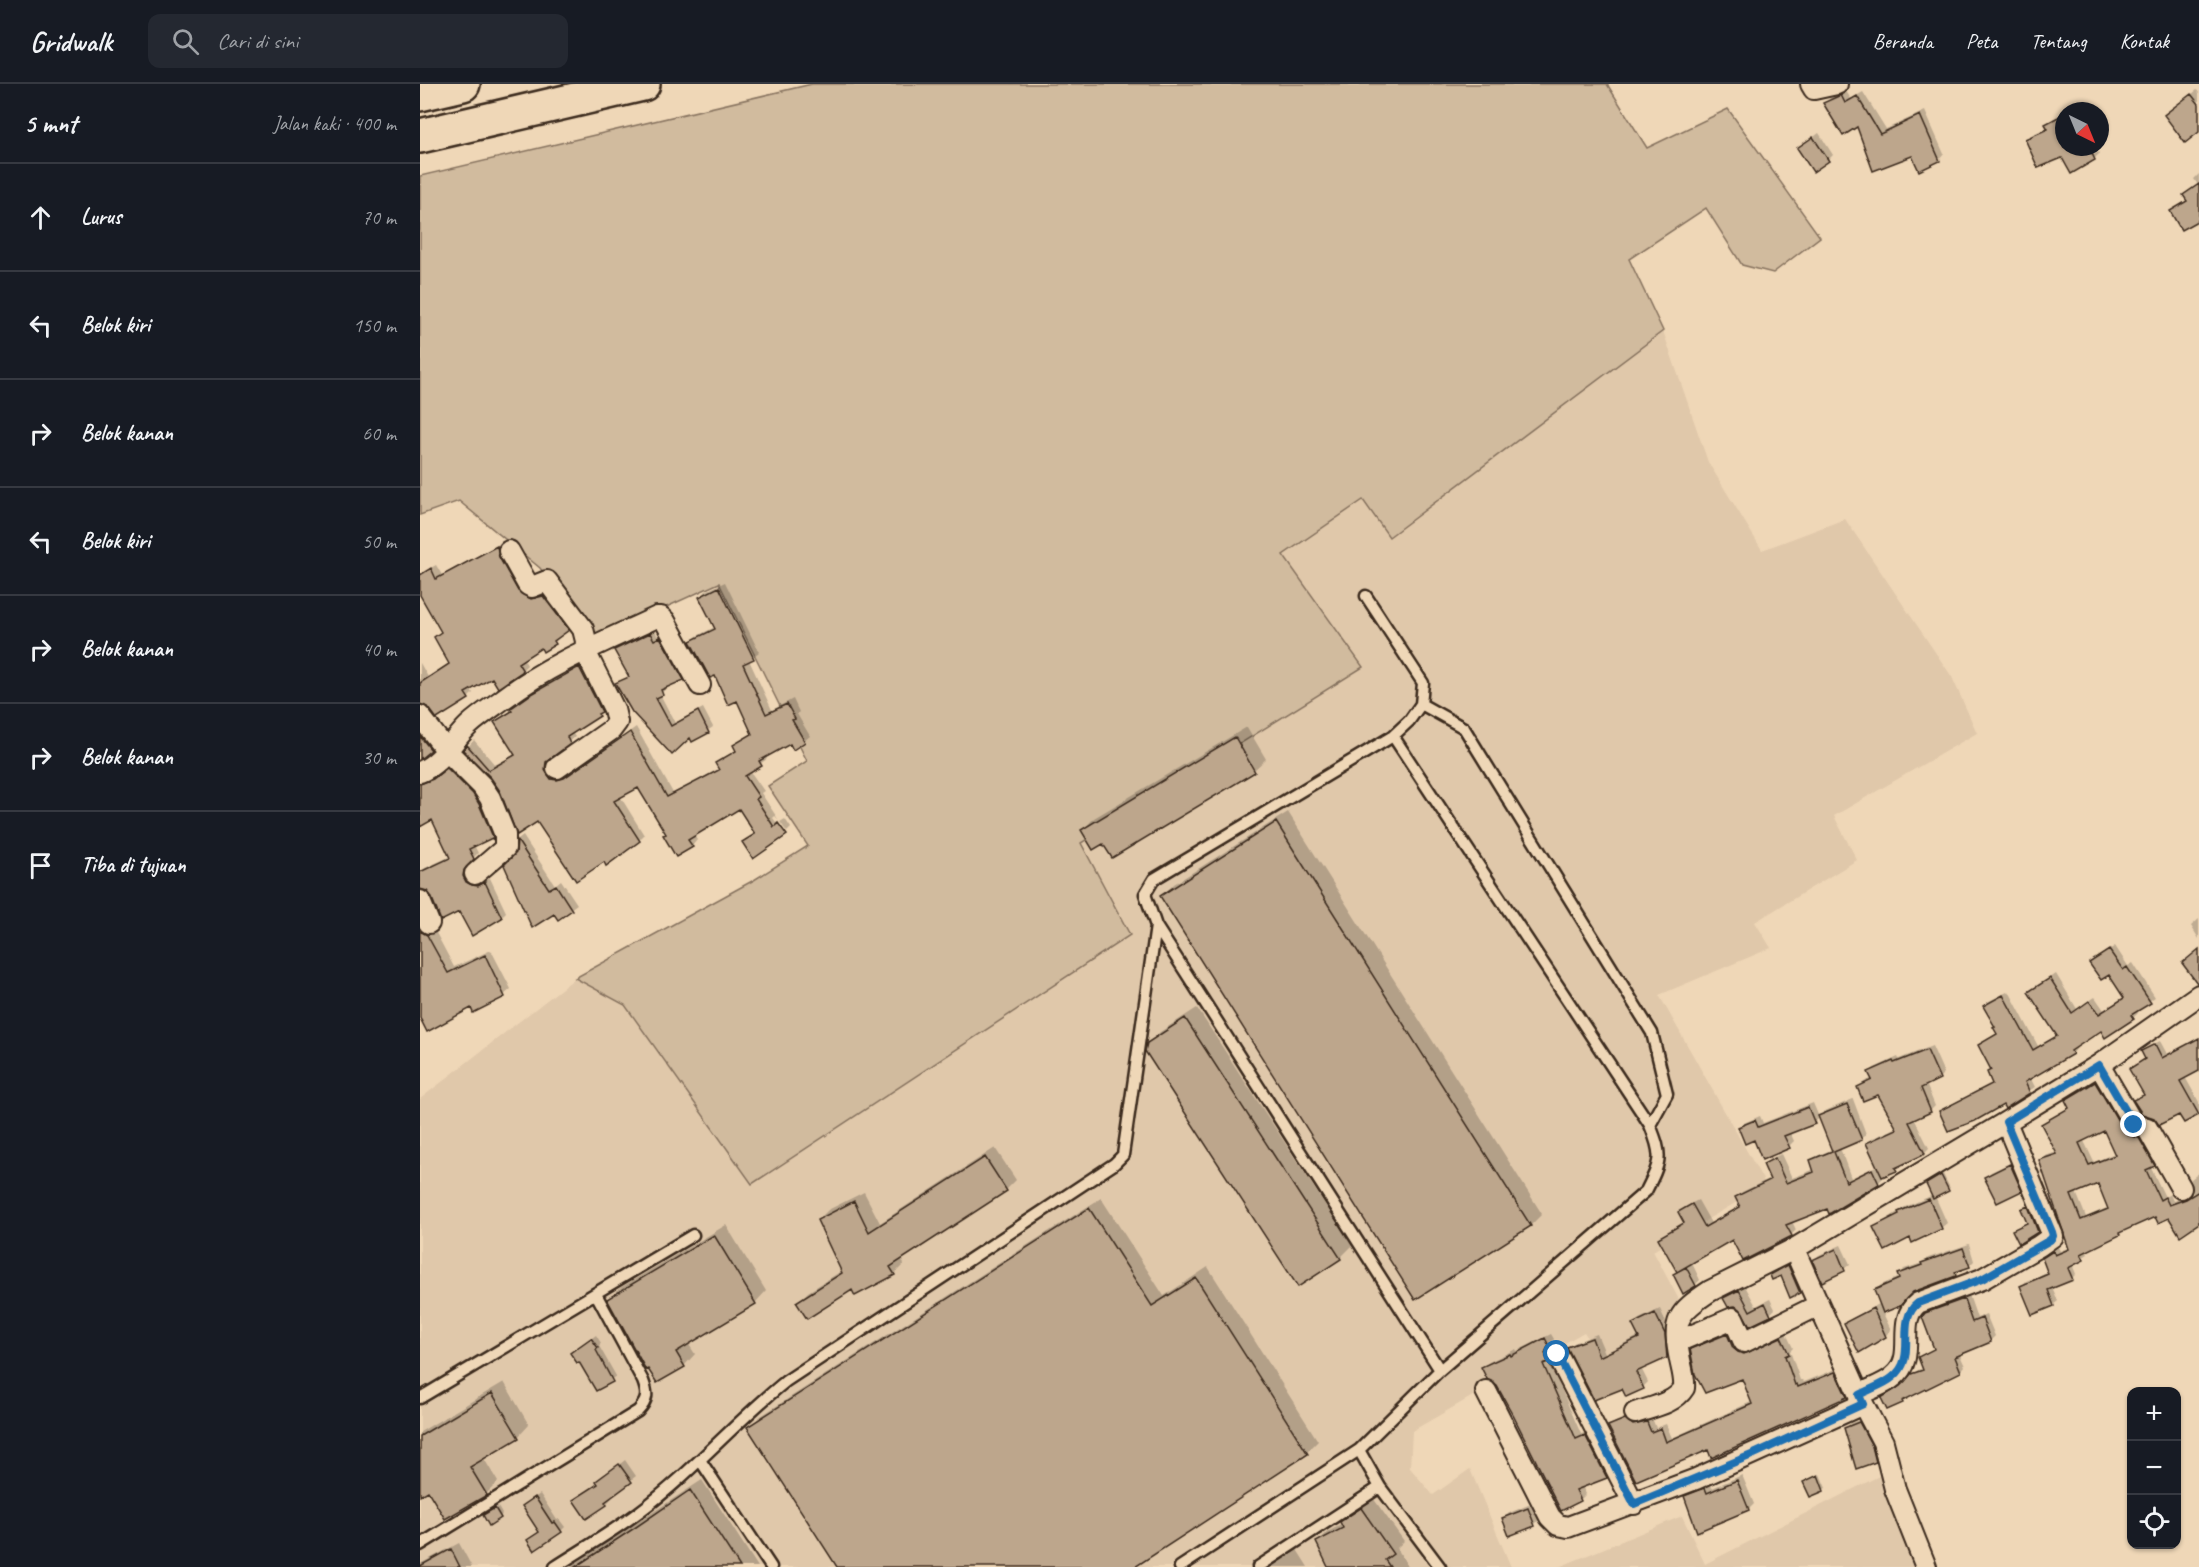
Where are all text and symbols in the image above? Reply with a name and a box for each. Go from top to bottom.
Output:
search box [148,14,568,68]
text: Gridwalk [30,24,112,59]
icon: search [169,25,202,58]
text: Cari di sini [217,27,298,55]
text: Beranda [1873,28,1933,54]
text: Peta [1966,28,1997,54]
text: Tentang [2030,28,2087,54]
text: Kontak [2120,28,2169,54]
north arrow [2055,102,2109,156]
text: 5 mnt [24,107,77,140]
text: Jalan kaki · 400 m [273,111,396,136]
icon: ahead [24,201,57,234]
text: Lurus [81,203,121,231]
text: 70 m [362,205,396,230]
icon: left [24,309,57,342]
text: Belok kiri [81,311,150,339]
text: 150 m [353,313,396,338]
icon: right [24,417,57,450]
text: Belok kanan [81,419,173,447]
text: 60 m [362,421,396,446]
icon: left [24,525,57,558]
text: Belok kiri [81,527,150,555]
text: 50 m [362,529,396,554]
icon: right [24,633,57,666]
text: Belok kanan [81,635,173,663]
text: 40 m [362,637,396,662]
icon: right [24,741,57,774]
text: Belok kanan [81,743,173,771]
text: 30 m [362,745,396,770]
icon: arrive [24,849,57,882]
text: Tiba di tujuan [81,851,186,879]
route end [2120,1111,2146,1137]
route start [1543,1340,1569,1366]
map controls [2127,1387,2181,1549]
button: + [2127,1387,2181,1441]
button: − [2127,1441,2181,1495]
button: locate [2127,1495,2181,1549]

